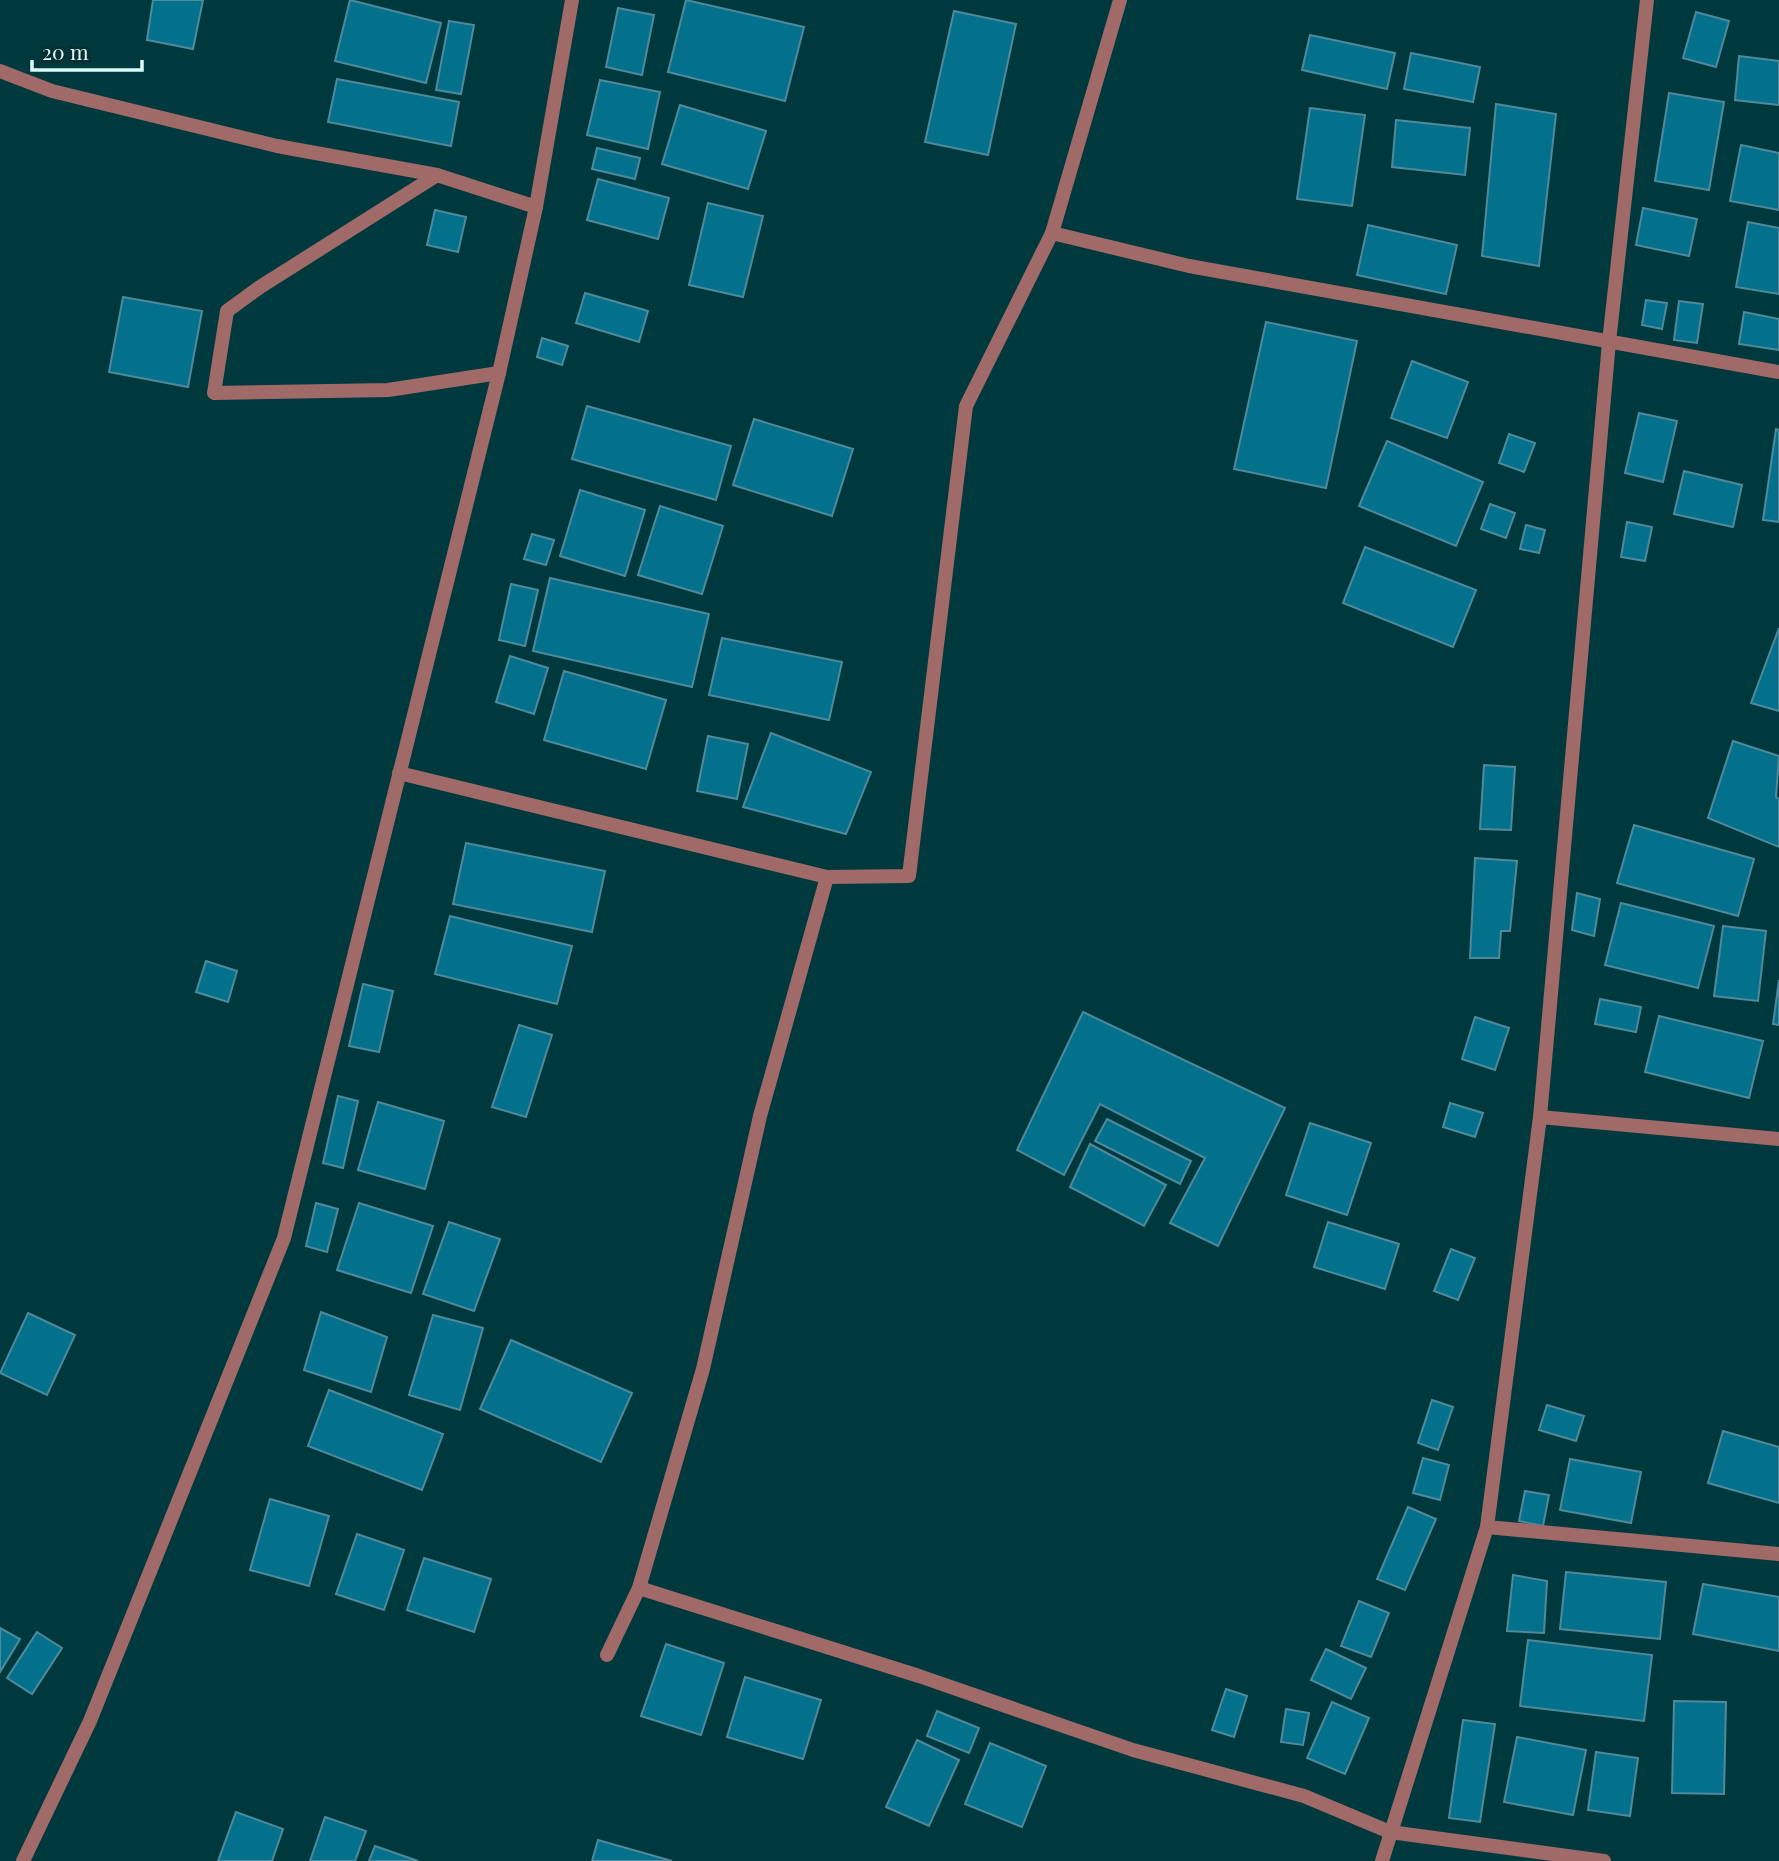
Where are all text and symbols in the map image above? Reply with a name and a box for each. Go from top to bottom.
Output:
scale bar [32,28,142,72]
text: 20 m [42,37,89,65]

